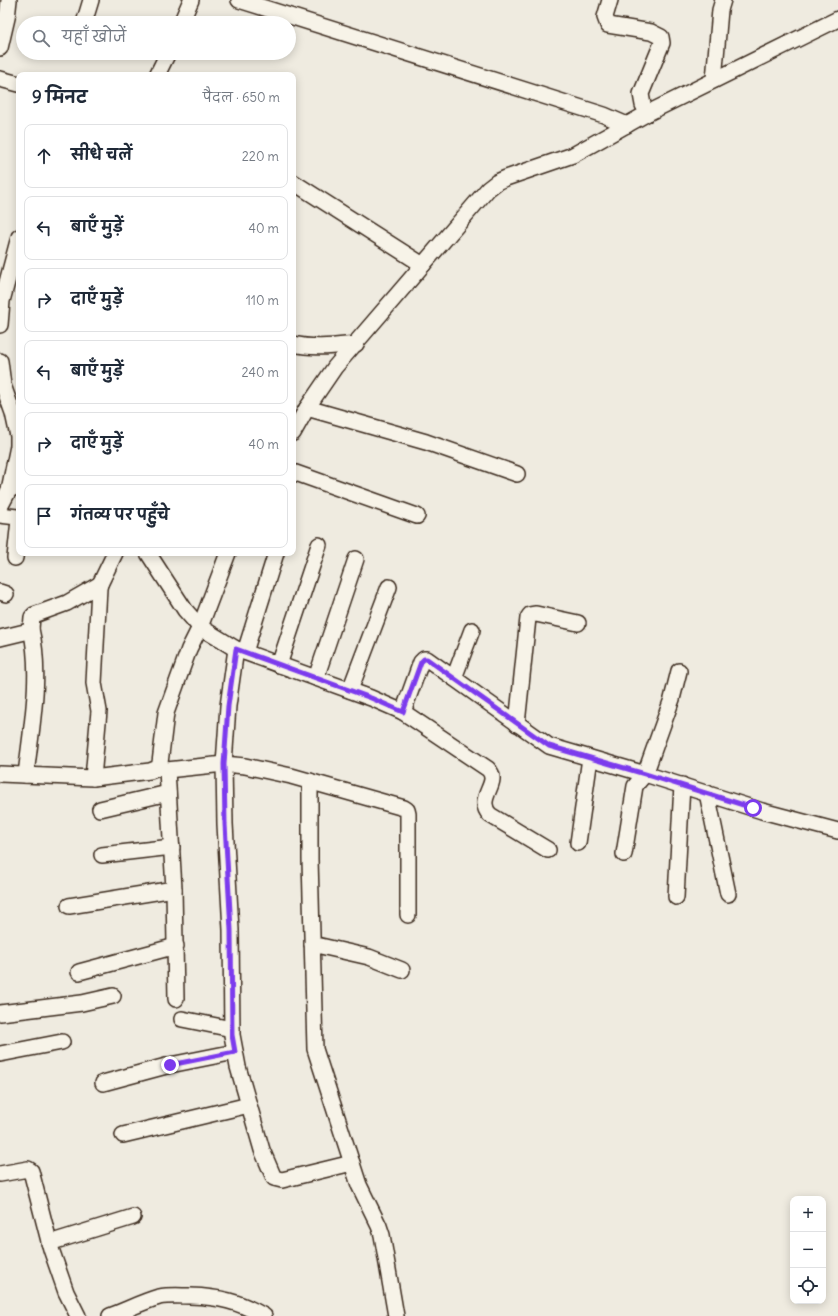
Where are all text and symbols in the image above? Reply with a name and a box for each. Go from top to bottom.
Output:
search box [16,16,296,60]
icon: search [30,27,52,49]
text: यहाँ खोजें [62,27,126,46]
text: 9 मिनट [32,86,87,108]
text: पैदल · 650 m [203,89,280,106]
icon: ahead [33,145,55,167]
text: सीधे चलें [71,145,132,164]
text: 220 m [242,148,279,165]
icon: left [33,217,55,239]
text: बाएँ मुड़ें [71,217,123,236]
text: 40 m [248,220,279,237]
icon: right [33,289,55,311]
text: दाएँ मुड़ें [71,289,123,308]
text: 110 m [246,292,279,309]
icon: left [33,361,55,383]
text: बाएँ मुड़ें [71,361,123,380]
text: 240 m [242,364,279,381]
icon: right [33,433,55,455]
text: दाएँ मुड़ें [71,433,123,452]
text: 40 m [248,436,279,453]
icon: arrive [33,505,55,527]
text: गंतव्य पर पहुँचे [71,505,169,524]
route start [744,799,762,817]
route end [161,1056,179,1074]
map controls [790,1196,826,1304]
button: + [790,1196,826,1232]
button: − [790,1232,826,1268]
button: locate [790,1268,826,1304]

